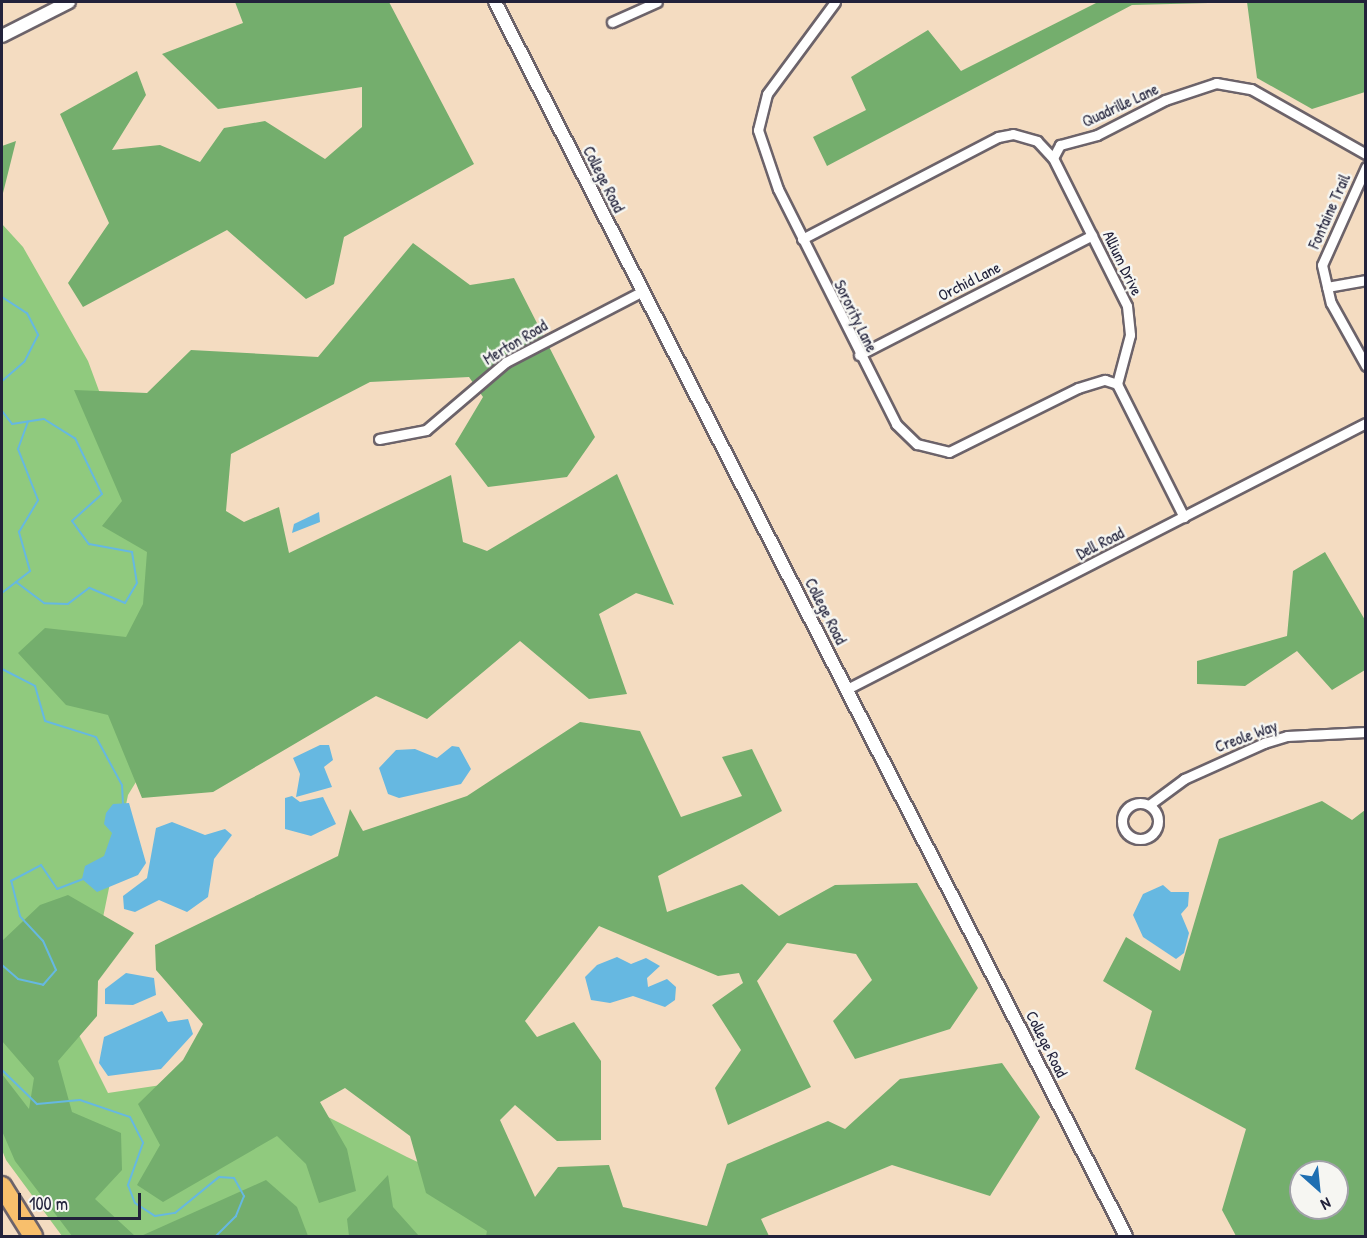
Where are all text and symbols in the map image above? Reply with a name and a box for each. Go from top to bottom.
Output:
street label: Quadrille Lane [1079,79,1161,131]
street label: College Road [579,143,629,215]
street label: Fontaine Trail [1304,171,1354,251]
street label: Allium Drive [1099,228,1147,298]
street label: Orchid Lane [935,257,1003,305]
street label: Sorority Lane [830,277,882,355]
street label: Merton Road [480,315,550,369]
street label: Dell Road [1073,523,1127,563]
street label: College Road [801,575,851,647]
street label: Creole Way [1212,716,1280,756]
street label: College Road [1022,1008,1072,1080]
north arrow [1289,1160,1349,1220]
scale bar [21,1181,144,1219]
text: 100 m [29,1191,68,1216]
text: N [1317,1193,1335,1216]

